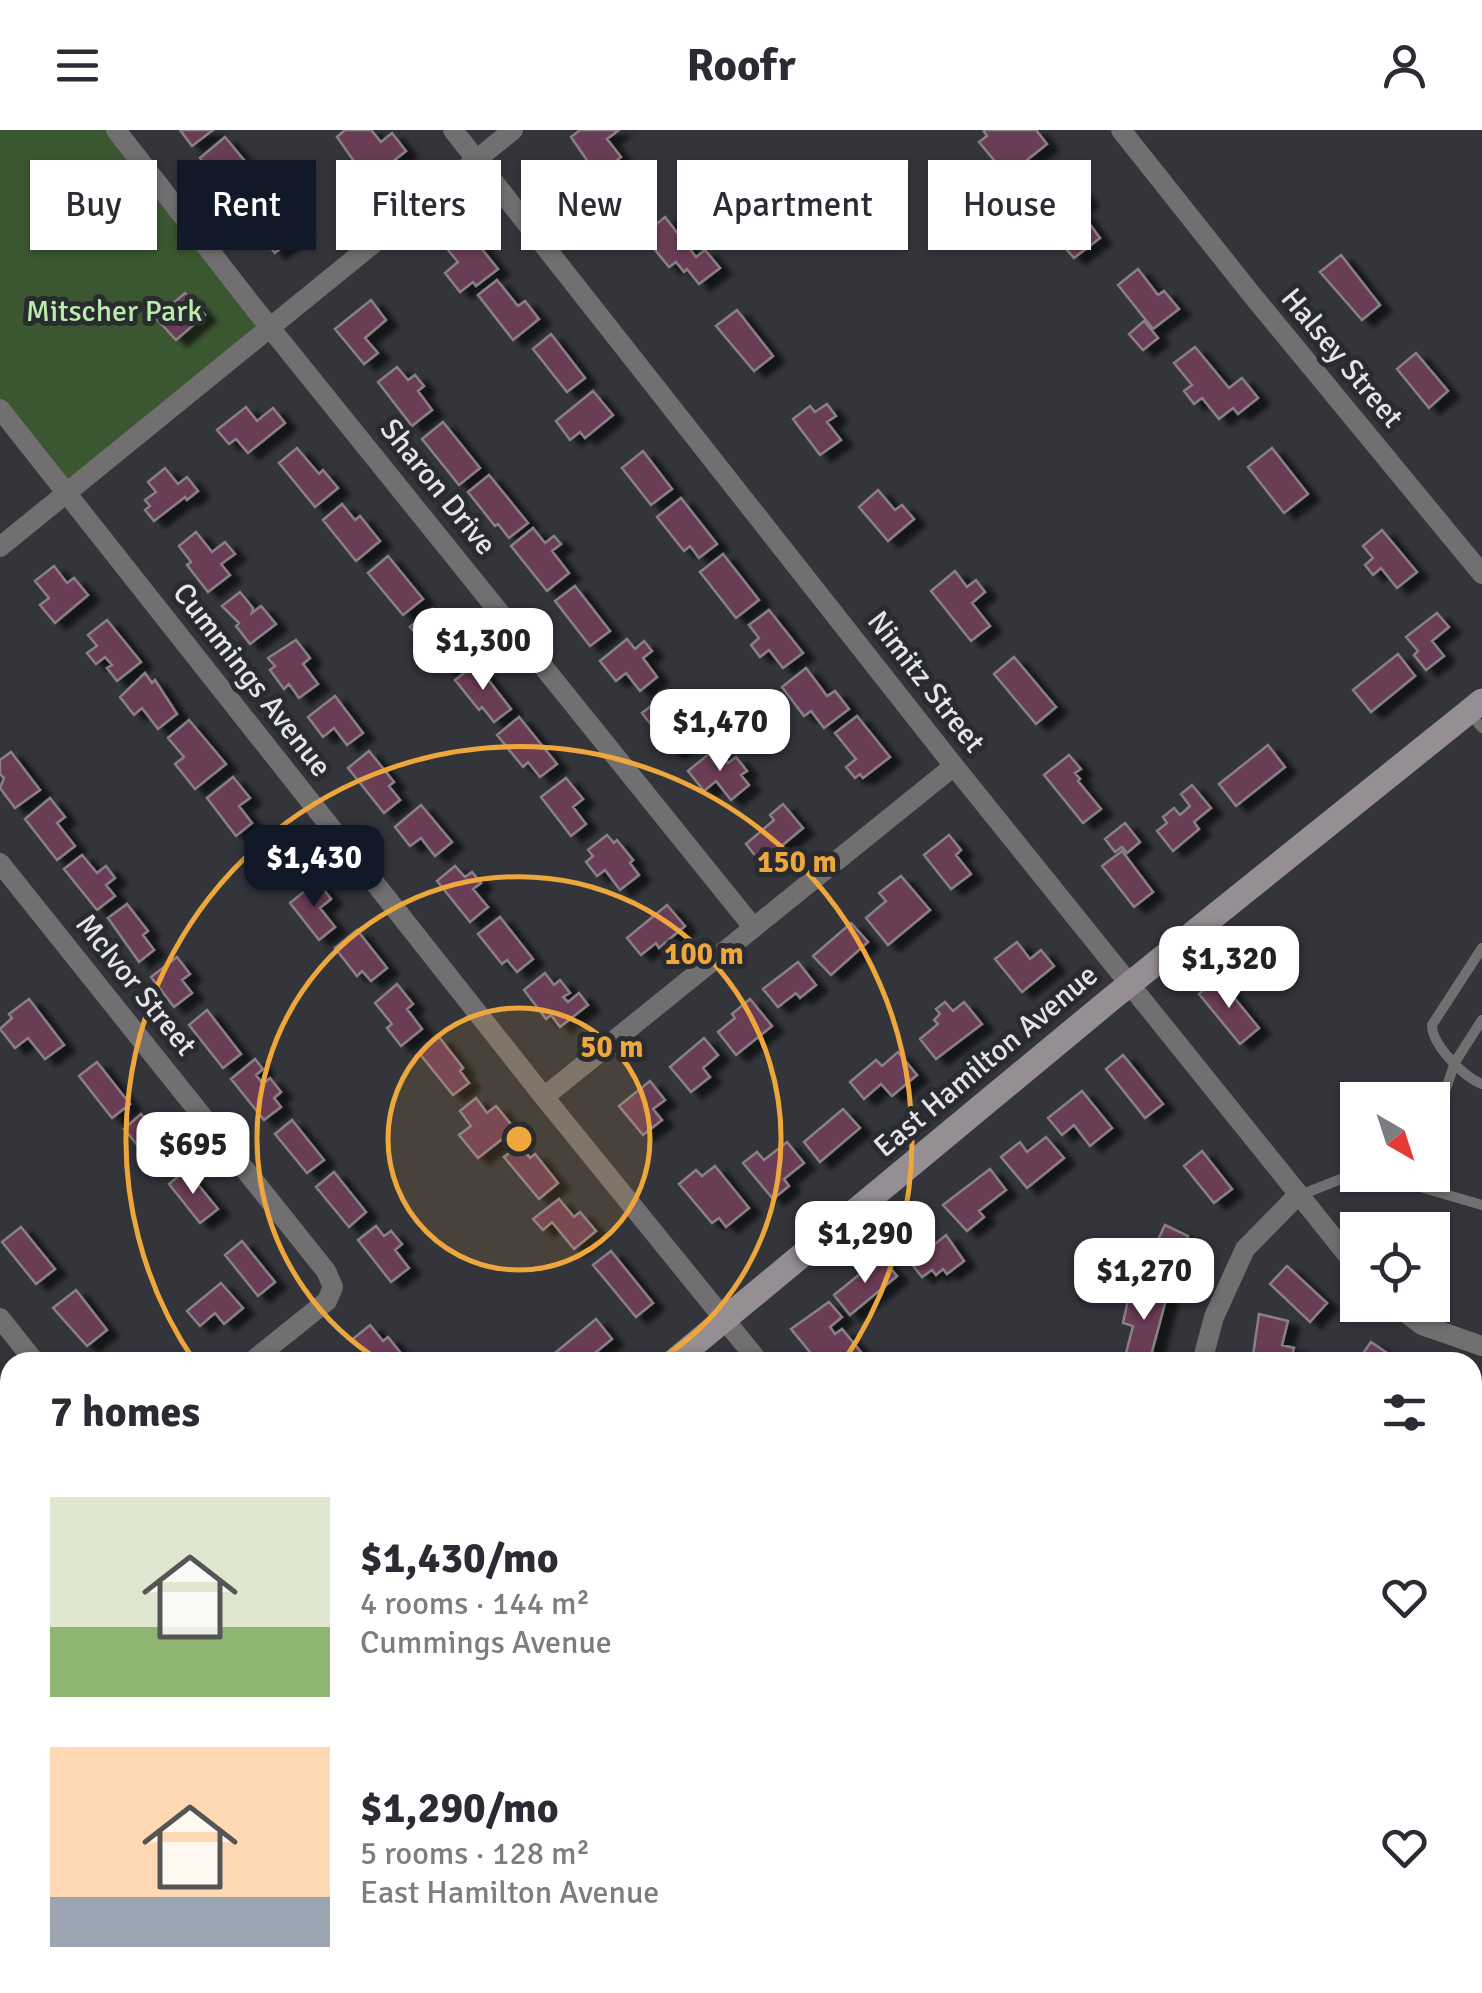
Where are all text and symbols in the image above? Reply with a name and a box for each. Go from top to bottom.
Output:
icon: menu [50,38,105,93]
text: Roofr [686,38,796,93]
icon: person [1377,38,1432,93]
chip: Buy [30,160,157,250]
chip: Rent [177,160,316,250]
chip: Filters [336,160,501,250]
chip: New [521,160,657,250]
chip: Apartment [677,160,908,250]
chip: House [928,160,1091,250]
street label: Halsey Street [1273,281,1411,435]
park label: Mitscher Park [26,293,202,330]
street label: Sharon Drive [372,411,504,563]
street label: Cummings Avenue [165,576,339,784]
street label: Nimitz Street [859,604,993,760]
pin: $1,300 [402,608,564,693]
text: $1,300 [435,621,531,660]
pin: $1,470 [639,689,801,774]
text: $1,470 [672,702,768,741]
pin: $1,430 [233,825,395,910]
text: $1,430 [266,838,362,877]
text: 150 m [757,844,837,881]
street label: McIvor Street [68,907,204,1063]
pin: $1,320 [1148,926,1310,1011]
text: 100 m [664,936,744,973]
text: $1,320 [1181,939,1277,978]
street label: East Hamilton Avenue [867,957,1105,1165]
text: 50 m [580,1029,644,1066]
north arrow [1340,1082,1450,1192]
map controls [1340,1082,1450,1322]
pin: $695 [134,1112,252,1197]
centre of rings [501,1121,537,1157]
text: $695 [158,1125,228,1164]
pin: $1,290 [784,1201,946,1286]
button: locate [1340,1212,1450,1322]
text: $1,290 [817,1214,913,1253]
pin: $1,270 [1063,1238,1225,1323]
text: $1,270 [1096,1251,1192,1290]
icon: filters [1377,1385,1432,1440]
text: 7 homes [50,1387,200,1438]
text: $1,430/mo [360,1533,559,1584]
icon: home [130,1537,250,1657]
icon: heart [1377,1570,1432,1625]
text: 4 rooms · 144 m² [360,1584,590,1623]
text: Cummings Avenue [360,1623,612,1662]
text: $1,290/mo [360,1783,559,1834]
icon: home [130,1787,250,1907]
icon: heart [1377,1820,1432,1875]
text: 5 rooms · 128 m² [360,1834,590,1873]
text: East Hamilton Avenue [360,1873,659,1912]

